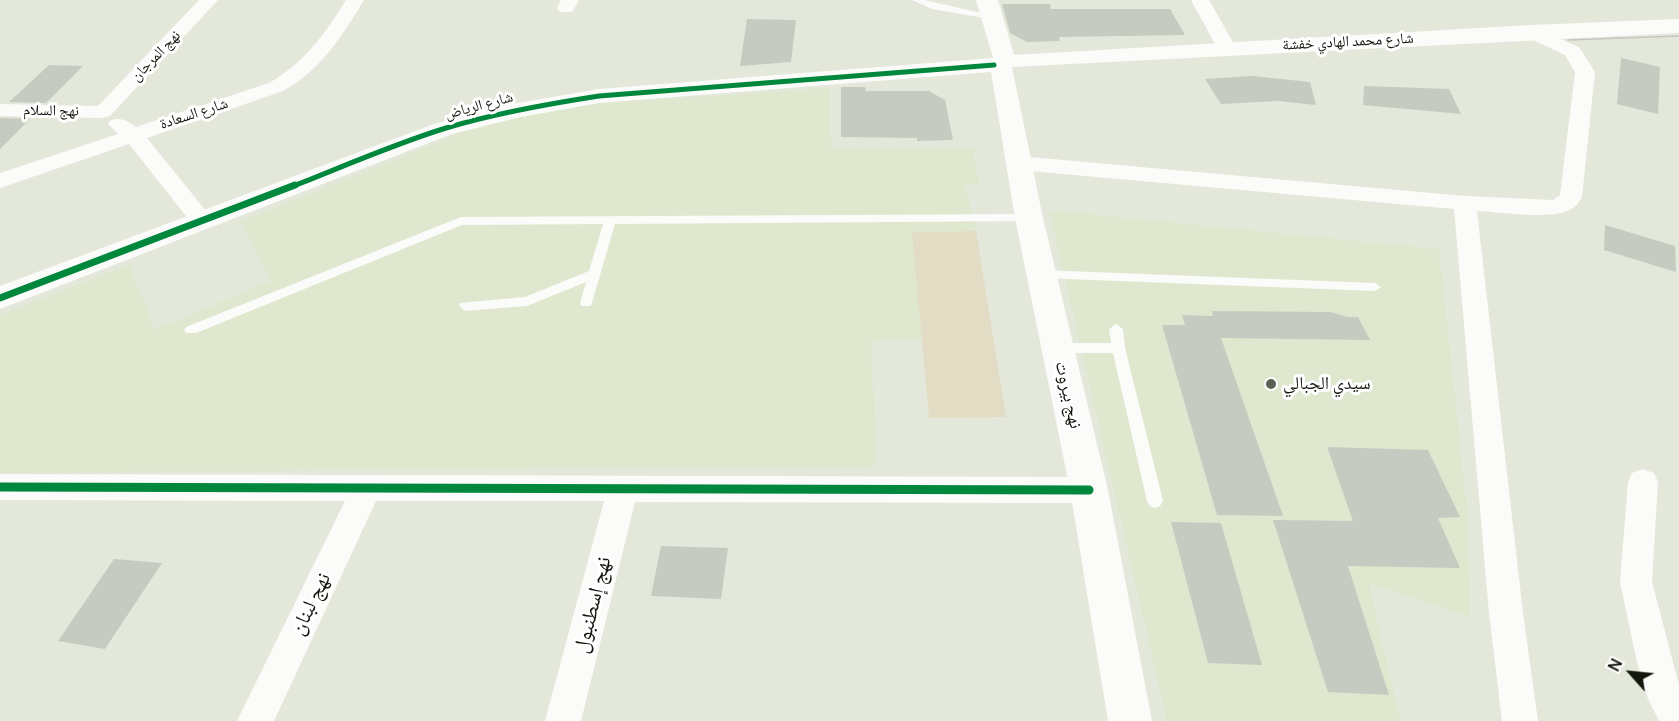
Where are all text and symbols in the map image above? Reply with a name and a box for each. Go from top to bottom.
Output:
street label: نهج المرجان [127,27,185,85]
street label: شارع محمد الهادي خفشة [1282,30,1414,54]
street label: شارع الرياض [443,88,515,124]
street label: شارع السعادة [158,95,230,133]
street label: نهج السلام [23,102,79,120]
street label: نهج بيروت [1050,359,1086,431]
place label: سيدي الجبالي [1283,373,1371,395]
marker: سيدي الجبالي [1264,377,1278,391]
street label: نهج إسطنبول [569,554,617,656]
street label: نهج لبنان [285,569,337,639]
north arrow [1601,643,1661,703]
text: N [1603,655,1627,675]

